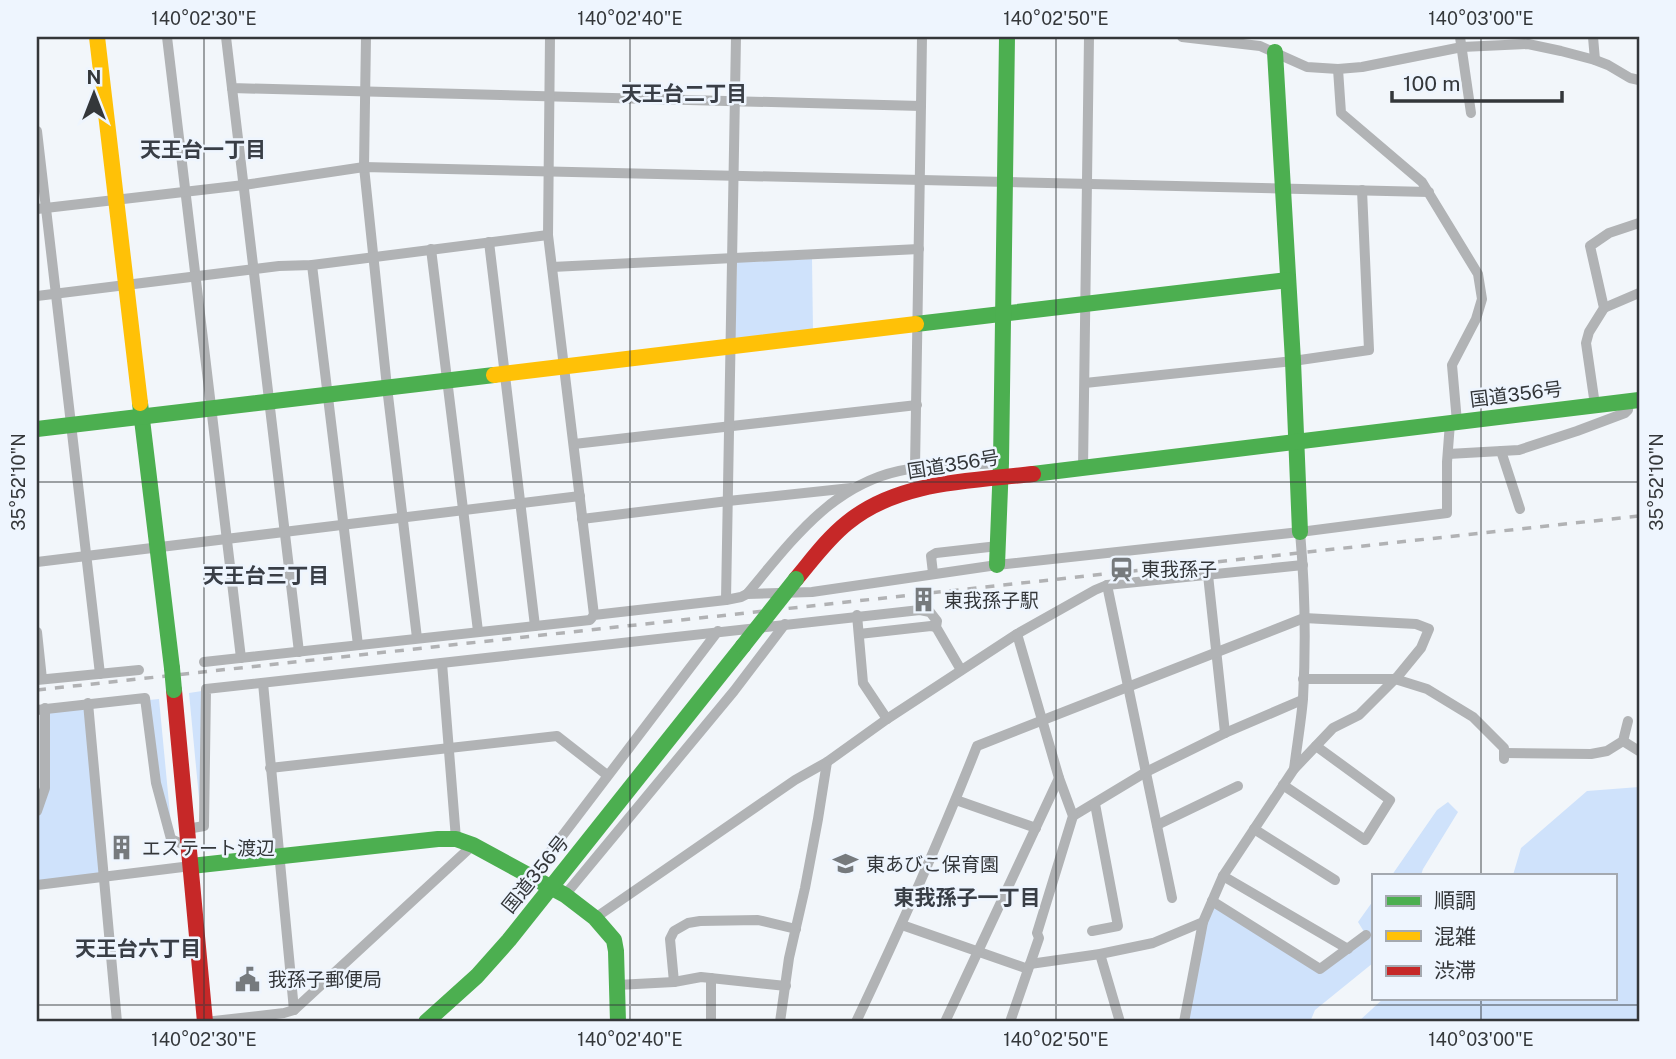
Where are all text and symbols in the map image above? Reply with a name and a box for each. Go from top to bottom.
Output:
text: 140°02'30"E [151,8,257,29]
text: 140°02'40"E [577,8,683,29]
text: 140°02'50"E [1003,8,1109,29]
text: 140°03'00"E [1428,8,1534,29]
north arrow [60,60,130,130]
scale bar [1392,60,1562,104]
text: N [87,66,101,88]
text: 100 m [1403,71,1460,96]
district label: 天王台二丁目 [621,81,747,106]
district label: 天王台一丁目 [140,137,266,162]
street label: 国道356号 [1469,377,1563,411]
text: 35°52'10"N [8,433,29,531]
text: 35°52'10"N [1646,433,1667,531]
street label: 国道356号 [905,446,1001,482]
station icon: 東我孫子 [1107,555,1135,583]
place label: 東我孫子 [1141,558,1217,580]
district label: 天王台三丁目 [203,563,329,588]
building icon: 東我孫子駅 [910,586,938,614]
place label: 東我孫子駅 [944,589,1039,611]
street label: 国道356号 [497,831,573,917]
building icon: エステート渡辺 [108,834,136,862]
place label: エステート渡辺 [142,837,275,859]
school or university icon: 東あびこ保育園 [832,850,860,878]
place label: 東あびこ保育園 [866,853,999,875]
legend [1372,874,1616,1000]
district label: 東我孫子一丁目 [894,885,1041,910]
text: 順調 [1434,888,1476,913]
text: 混雑 [1434,924,1476,949]
district label: 天王台六丁目 [75,936,201,961]
text: 渋滞 [1434,958,1476,983]
public building icon: 我孫子郵便局 [234,965,262,993]
place label: 我孫子郵便局 [268,968,382,990]
text: 140°02'30"E [151,1029,257,1050]
text: 140°02'40"E [577,1029,683,1050]
text: 140°02'50"E [1003,1029,1109,1050]
text: 140°03'00"E [1428,1029,1534,1050]

